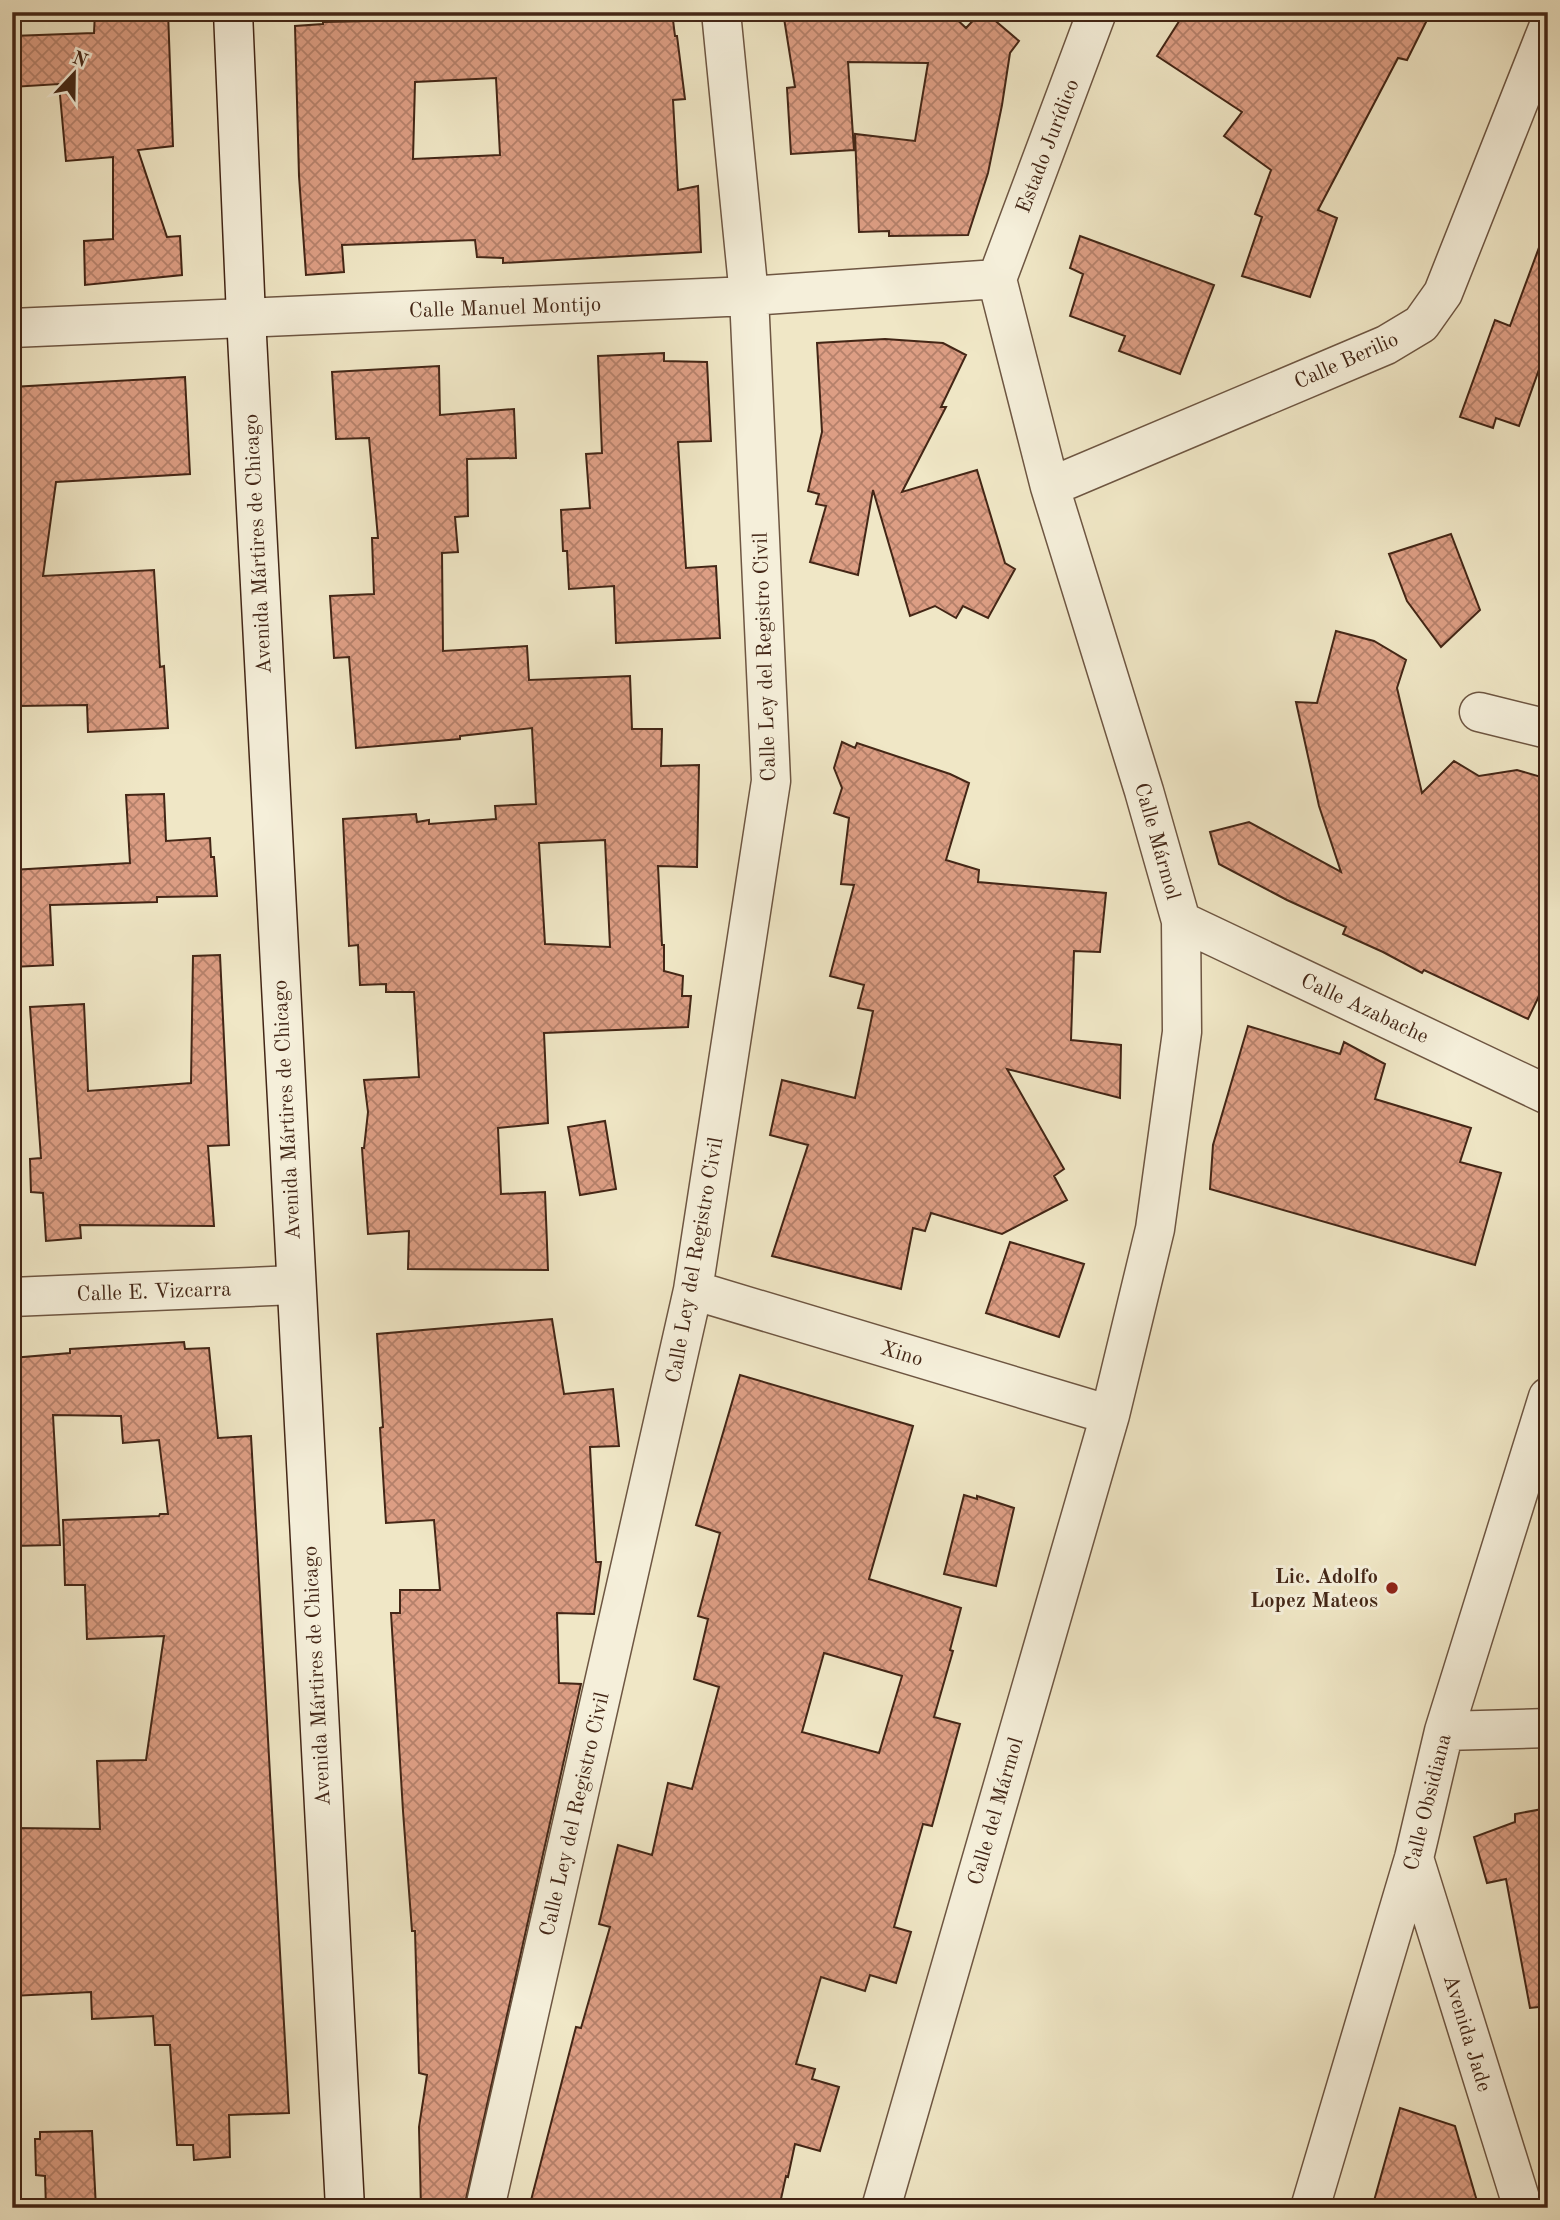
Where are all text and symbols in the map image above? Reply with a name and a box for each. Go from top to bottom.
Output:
north arrow [38,38,108,108]
text: N [69,49,90,72]
street label: Estado Jurídico [1013,77,1084,216]
street label: Calle Manuel Montijo [408,295,602,322]
street label: Calle Berilio [1291,329,1402,394]
street label: Avenida Mártires de Chicago [241,413,276,675]
street label: Calle Ley del Registro Civil [751,532,780,782]
street label: Calle Mármol [1130,781,1183,903]
street label: Calle Azabache [1297,971,1432,1048]
street label: Avenida Mártires de Chicago [270,979,305,1241]
street label: Calle Ley del Registro Civil [663,1135,728,1385]
street label: Calle E. Vizcarra [76,1279,232,1306]
street label: Xino [878,1338,925,1371]
street label: Avenida Mártires de Chicago [300,1545,335,1807]
place label: Lic. Adolfo Lopez Mateos [1250,1567,1378,1612]
marker: Lic. Adolfo Lopez Mateos [1384,1580,1400,1596]
street label: Calle Ley del Registro Civil [537,1690,614,1938]
street label: Calle Obsidiana [1401,1732,1456,1873]
street label: Calle del Mármol [965,1735,1028,1888]
street label: Avenida Jade [1439,1972,1494,2094]

